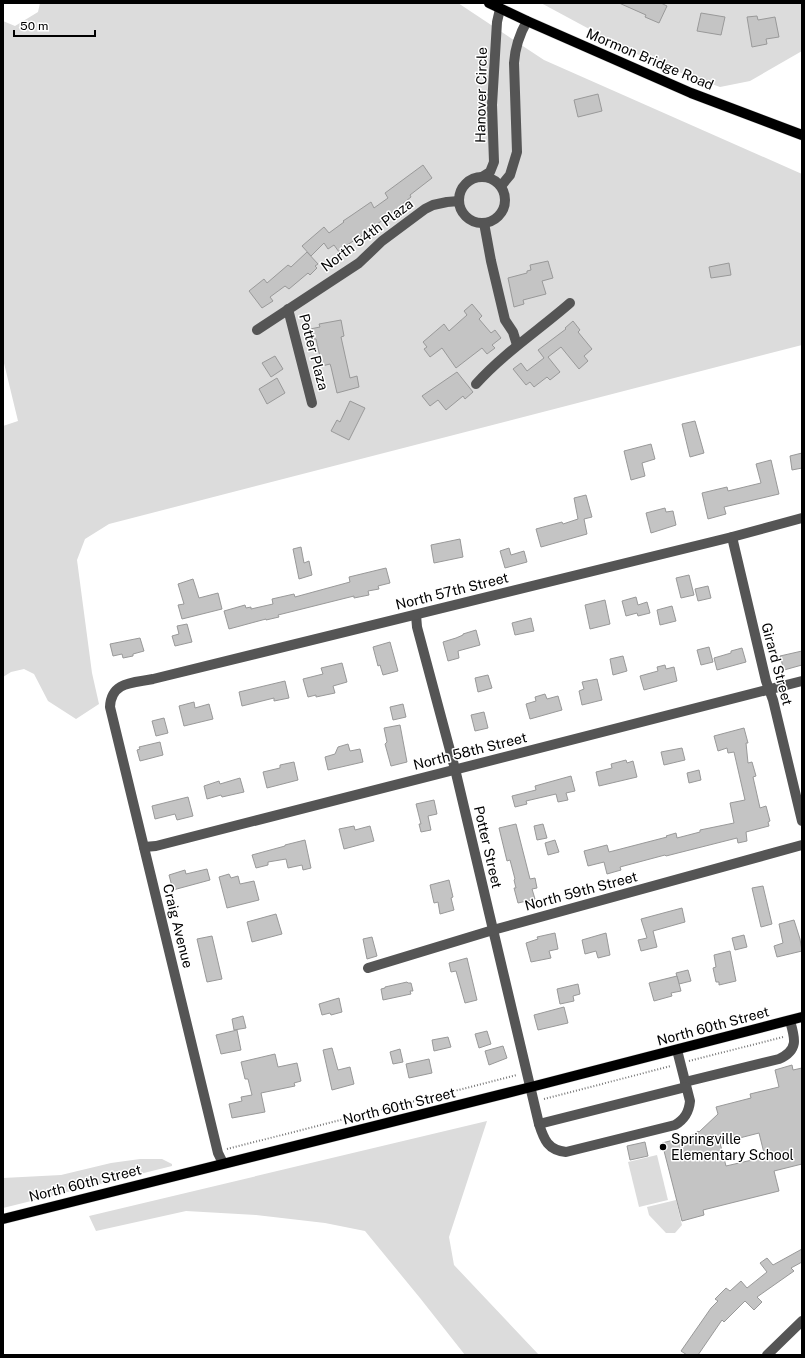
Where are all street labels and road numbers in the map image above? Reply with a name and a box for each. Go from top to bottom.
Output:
street label: Mormon Bridge Road [584,25,716,93]
street label: Hanover Circle [472,47,490,143]
street label: North 54th Plaza [318,195,416,275]
street label: Potter Plaza [296,312,332,392]
street label: North 57th Street [394,569,510,613]
street label: Girard Street [758,621,796,707]
street label: North 58th Street [412,729,528,773]
street label: Potter Street [471,804,505,890]
street label: North 59th Street [523,868,639,914]
street label: Craig Avenue [160,882,196,970]
street label: North 60th Street [655,1003,771,1049]
street label: North 60th Street [341,1084,457,1128]
street label: North 60th Street [27,1161,143,1205]

